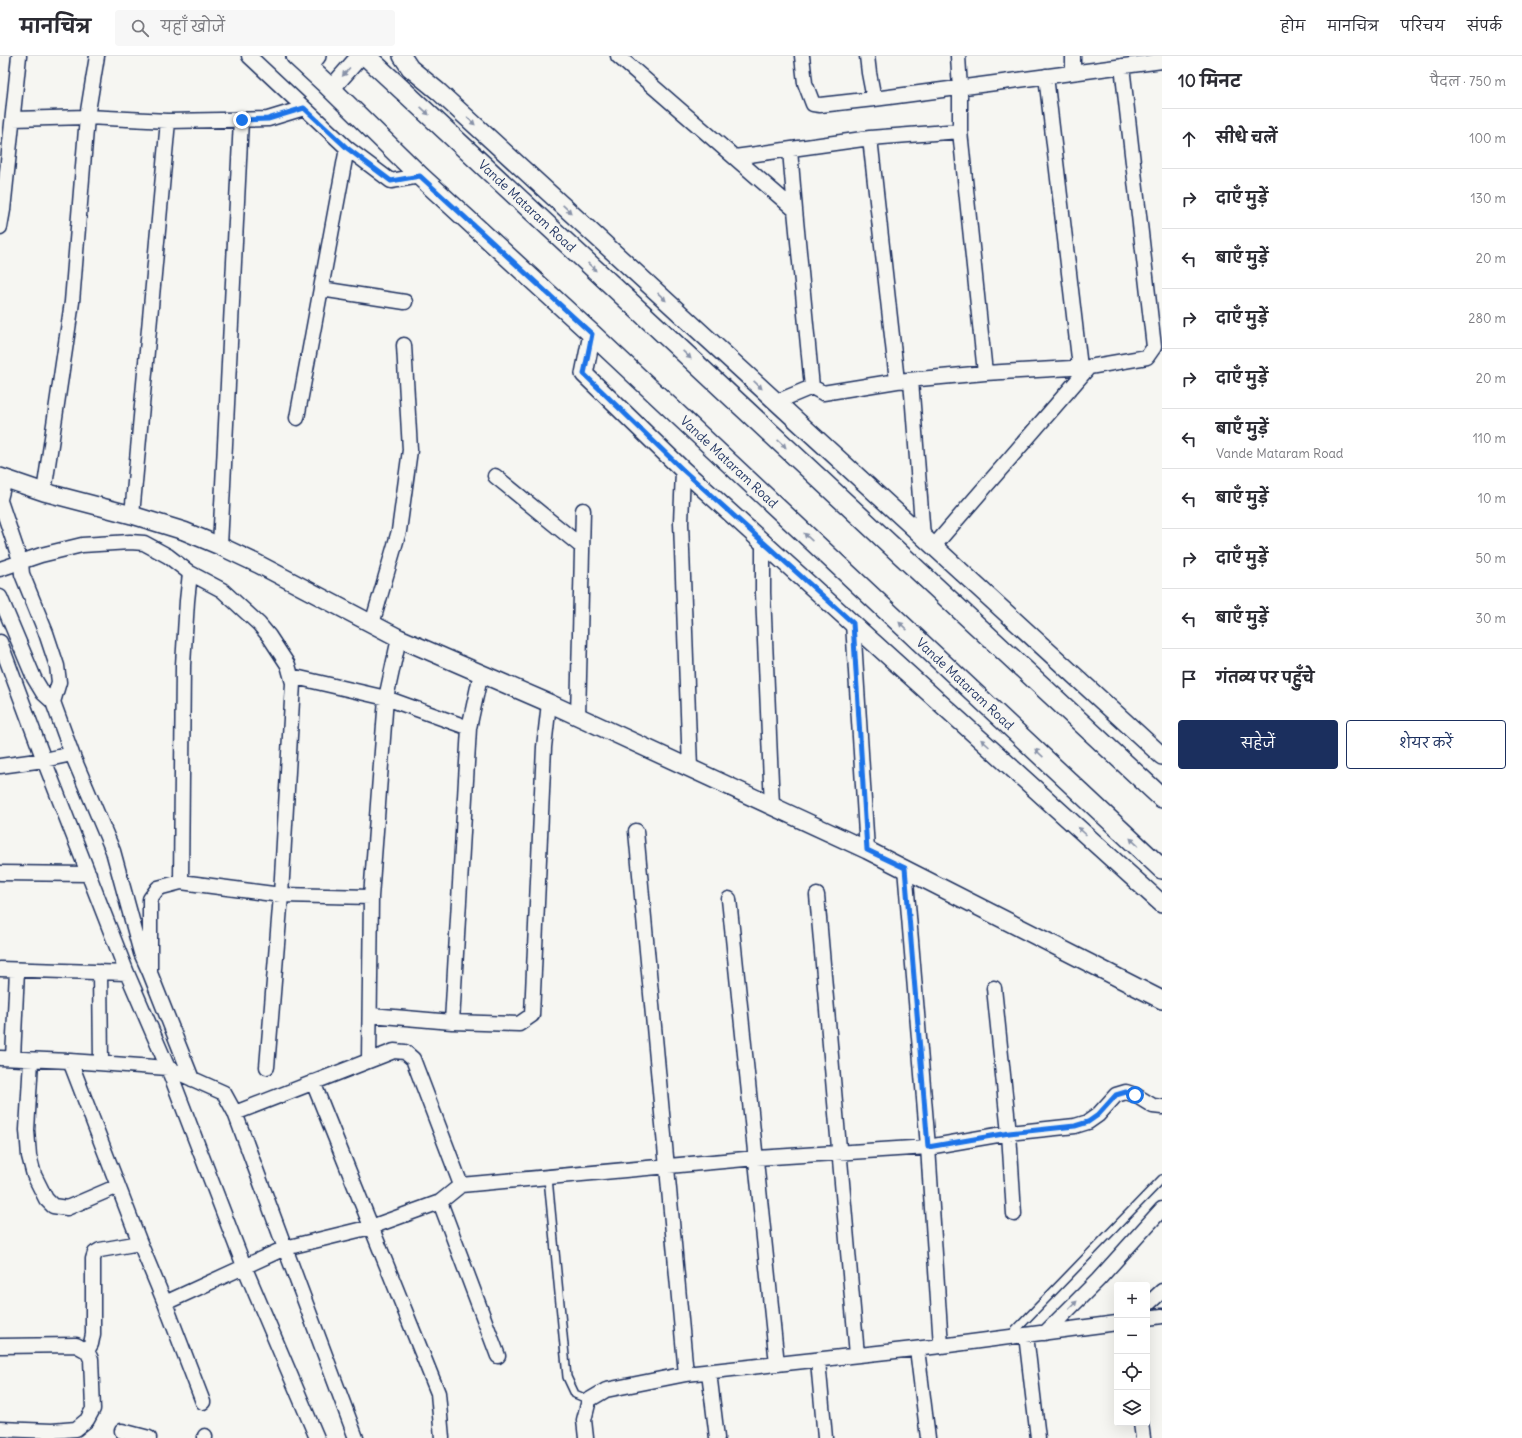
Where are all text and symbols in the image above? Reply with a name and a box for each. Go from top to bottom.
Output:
search box [115,10,395,46]
text: मानचित्र [20,14,91,38]
icon: search [129,17,151,39]
text: यहाँ खोजें [161,17,225,36]
text: होम [1281,17,1305,35]
text: मानचित्र [1327,17,1379,35]
text: परिचय [1401,17,1445,35]
text: संपर्क [1467,17,1502,35]
one-way arrow [341,67,350,78]
text: 10 मिनट [1178,70,1241,92]
text: पैदल · 750 m [1430,73,1506,90]
one-way arrow [420,106,430,116]
route end [233,111,251,129]
one-way arrow [466,117,476,126]
icon: ahead [1178,128,1200,150]
text: सीधे चलें [1216,128,1277,147]
text: 100 m [1469,130,1506,147]
street label: Vande Mataram Road [475,156,580,256]
icon: right [1178,188,1200,210]
text: दाएँ मुड़ें [1216,188,1268,207]
text: 130 m [1470,190,1506,207]
one-way arrow [562,204,571,213]
icon: left [1178,248,1200,270]
text: बाएँ मुड़ें [1216,248,1268,267]
text: 20 m [1476,250,1506,267]
one-way arrow [587,262,597,271]
one-way arrow [658,292,667,301]
icon: right [1178,308,1200,330]
text: दाएँ मुड़ें [1216,308,1268,327]
text: 280 m [1468,310,1506,327]
one-way arrow [682,350,692,360]
icon: right [1178,368,1200,390]
text: दाएँ मुड़ें [1216,368,1268,387]
text: 20 m [1476,370,1506,387]
one-way arrow [753,380,763,390]
street label: Vande Mataram Road [677,412,782,512]
text: बाएँ मुड़ें [1216,419,1268,438]
icon: left [1178,428,1200,450]
text: 110 m [1473,430,1506,447]
one-way arrow [777,439,787,449]
text: Vande Mataram Road [1216,445,1343,462]
icon: left [1178,488,1200,510]
text: बाएँ मुड़ें [1216,488,1268,507]
text: 10 m [1478,490,1506,507]
one-way arrow [803,532,813,542]
icon: right [1178,548,1200,570]
text: दाएँ मुड़ें [1216,548,1268,567]
text: 50 m [1475,550,1506,567]
icon: left [1178,608,1200,630]
text: बाएँ मुड़ें [1216,608,1268,627]
text: 30 m [1476,610,1506,627]
one-way arrow [898,621,908,631]
street label: Vande Mataram Road [913,634,1018,734]
icon: arrive [1178,668,1200,690]
text: गंतव्य पर पहुँचे [1216,668,1314,687]
button: सहेजें [1178,720,1338,769]
button: शेयर करें [1346,720,1506,769]
one-way arrow [980,739,991,748]
one-way arrow [1034,748,1044,758]
one-way arrow [1076,826,1087,835]
one-way arrow [1129,838,1138,847]
route start [1126,1086,1144,1104]
map controls [1114,1282,1150,1426]
button: + [1114,1282,1150,1318]
one-way arrow [1068,1300,1078,1310]
button: − [1114,1318,1150,1354]
button: locate [1114,1354,1150,1390]
button: layers [1114,1390,1150,1426]

